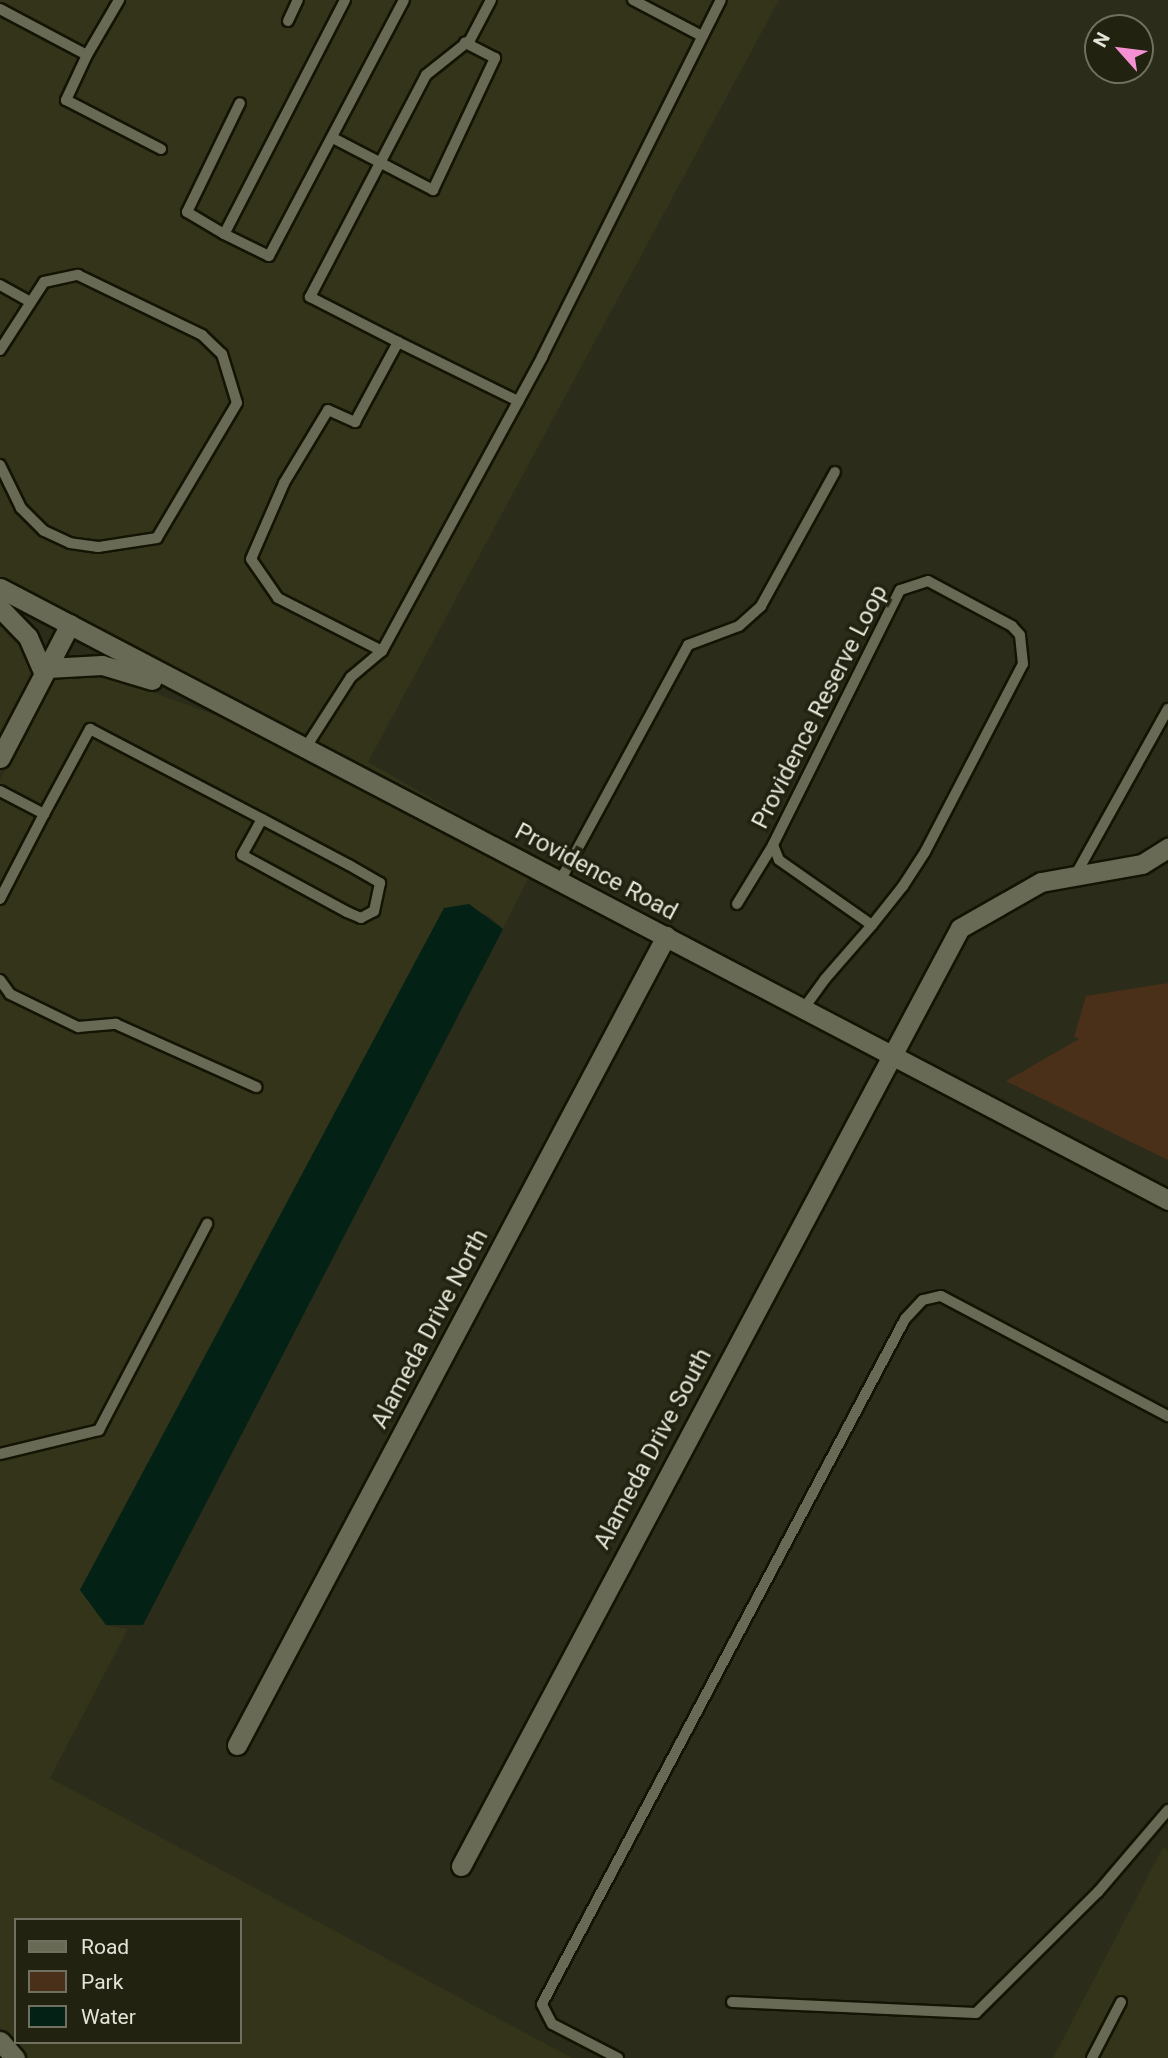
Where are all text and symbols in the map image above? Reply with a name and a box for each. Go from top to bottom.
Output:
north arrow [1084,14,1154,84]
text: N [1088,29,1115,51]
street label: Providence Reserve Loop [746,580,894,834]
street label: Providence Road [510,817,682,927]
street label: Alameda Drive North [365,1225,495,1433]
street label: Alameda Drive South [588,1344,718,1554]
legend [14,1918,242,2044]
text: Road [81,1935,129,1959]
text: Park [81,1970,123,1994]
text: Water [81,2005,136,2029]

